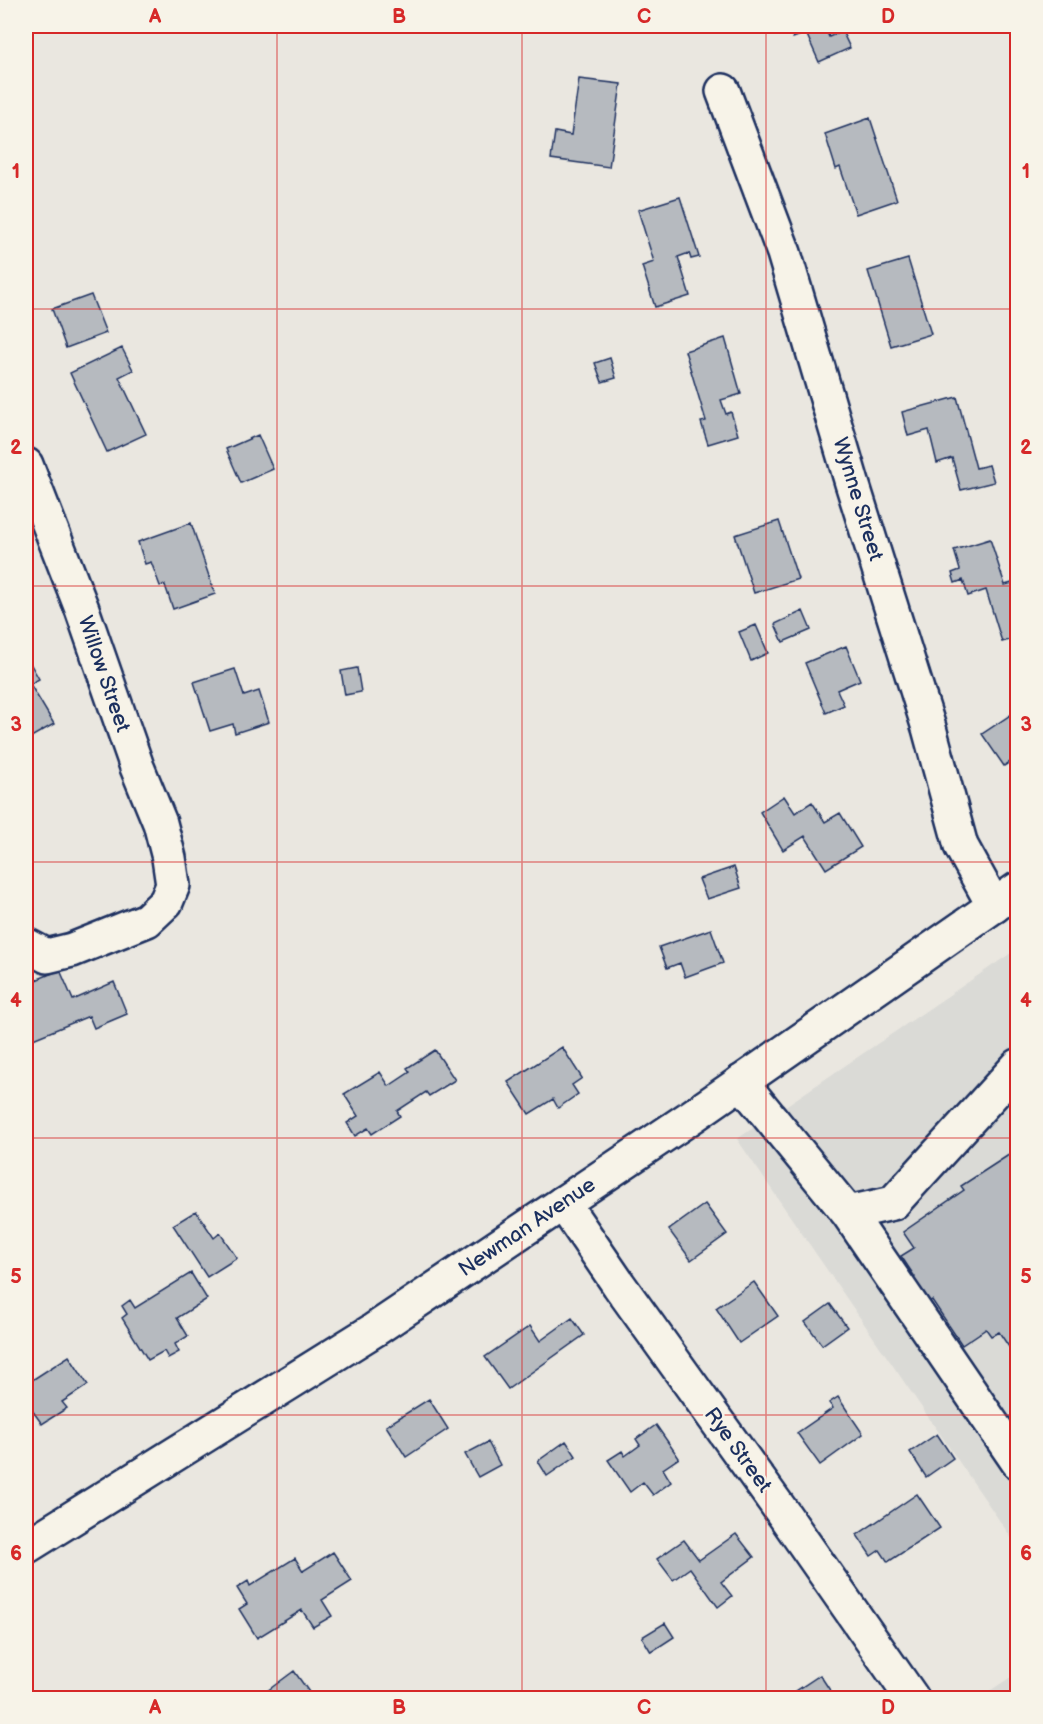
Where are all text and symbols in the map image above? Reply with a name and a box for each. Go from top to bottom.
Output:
text: A [148,5,162,29]
text: B [392,5,406,29]
text: C [637,5,651,29]
text: D [881,5,895,29]
text: 1 [12,160,20,184]
text: 1 [1022,160,1030,184]
street label: Wynne Street [827,434,889,564]
text: 2 [10,436,22,460]
text: 2 [1020,436,1032,460]
street label: Willow Street [72,613,136,736]
text: 3 [10,713,22,737]
text: 3 [1020,713,1032,737]
text: 4 [10,989,22,1013]
text: 4 [1020,989,1032,1013]
street label: Newman Avenue [454,1172,600,1282]
text: 5 [10,1265,22,1289]
text: 5 [1020,1265,1032,1289]
street label: Rye Street [699,1403,777,1498]
text: 6 [10,1542,22,1566]
text: 6 [1020,1542,1032,1566]
text: A [148,1696,162,1720]
text: B [392,1696,406,1720]
text: C [637,1696,651,1720]
text: D [881,1696,895,1720]

